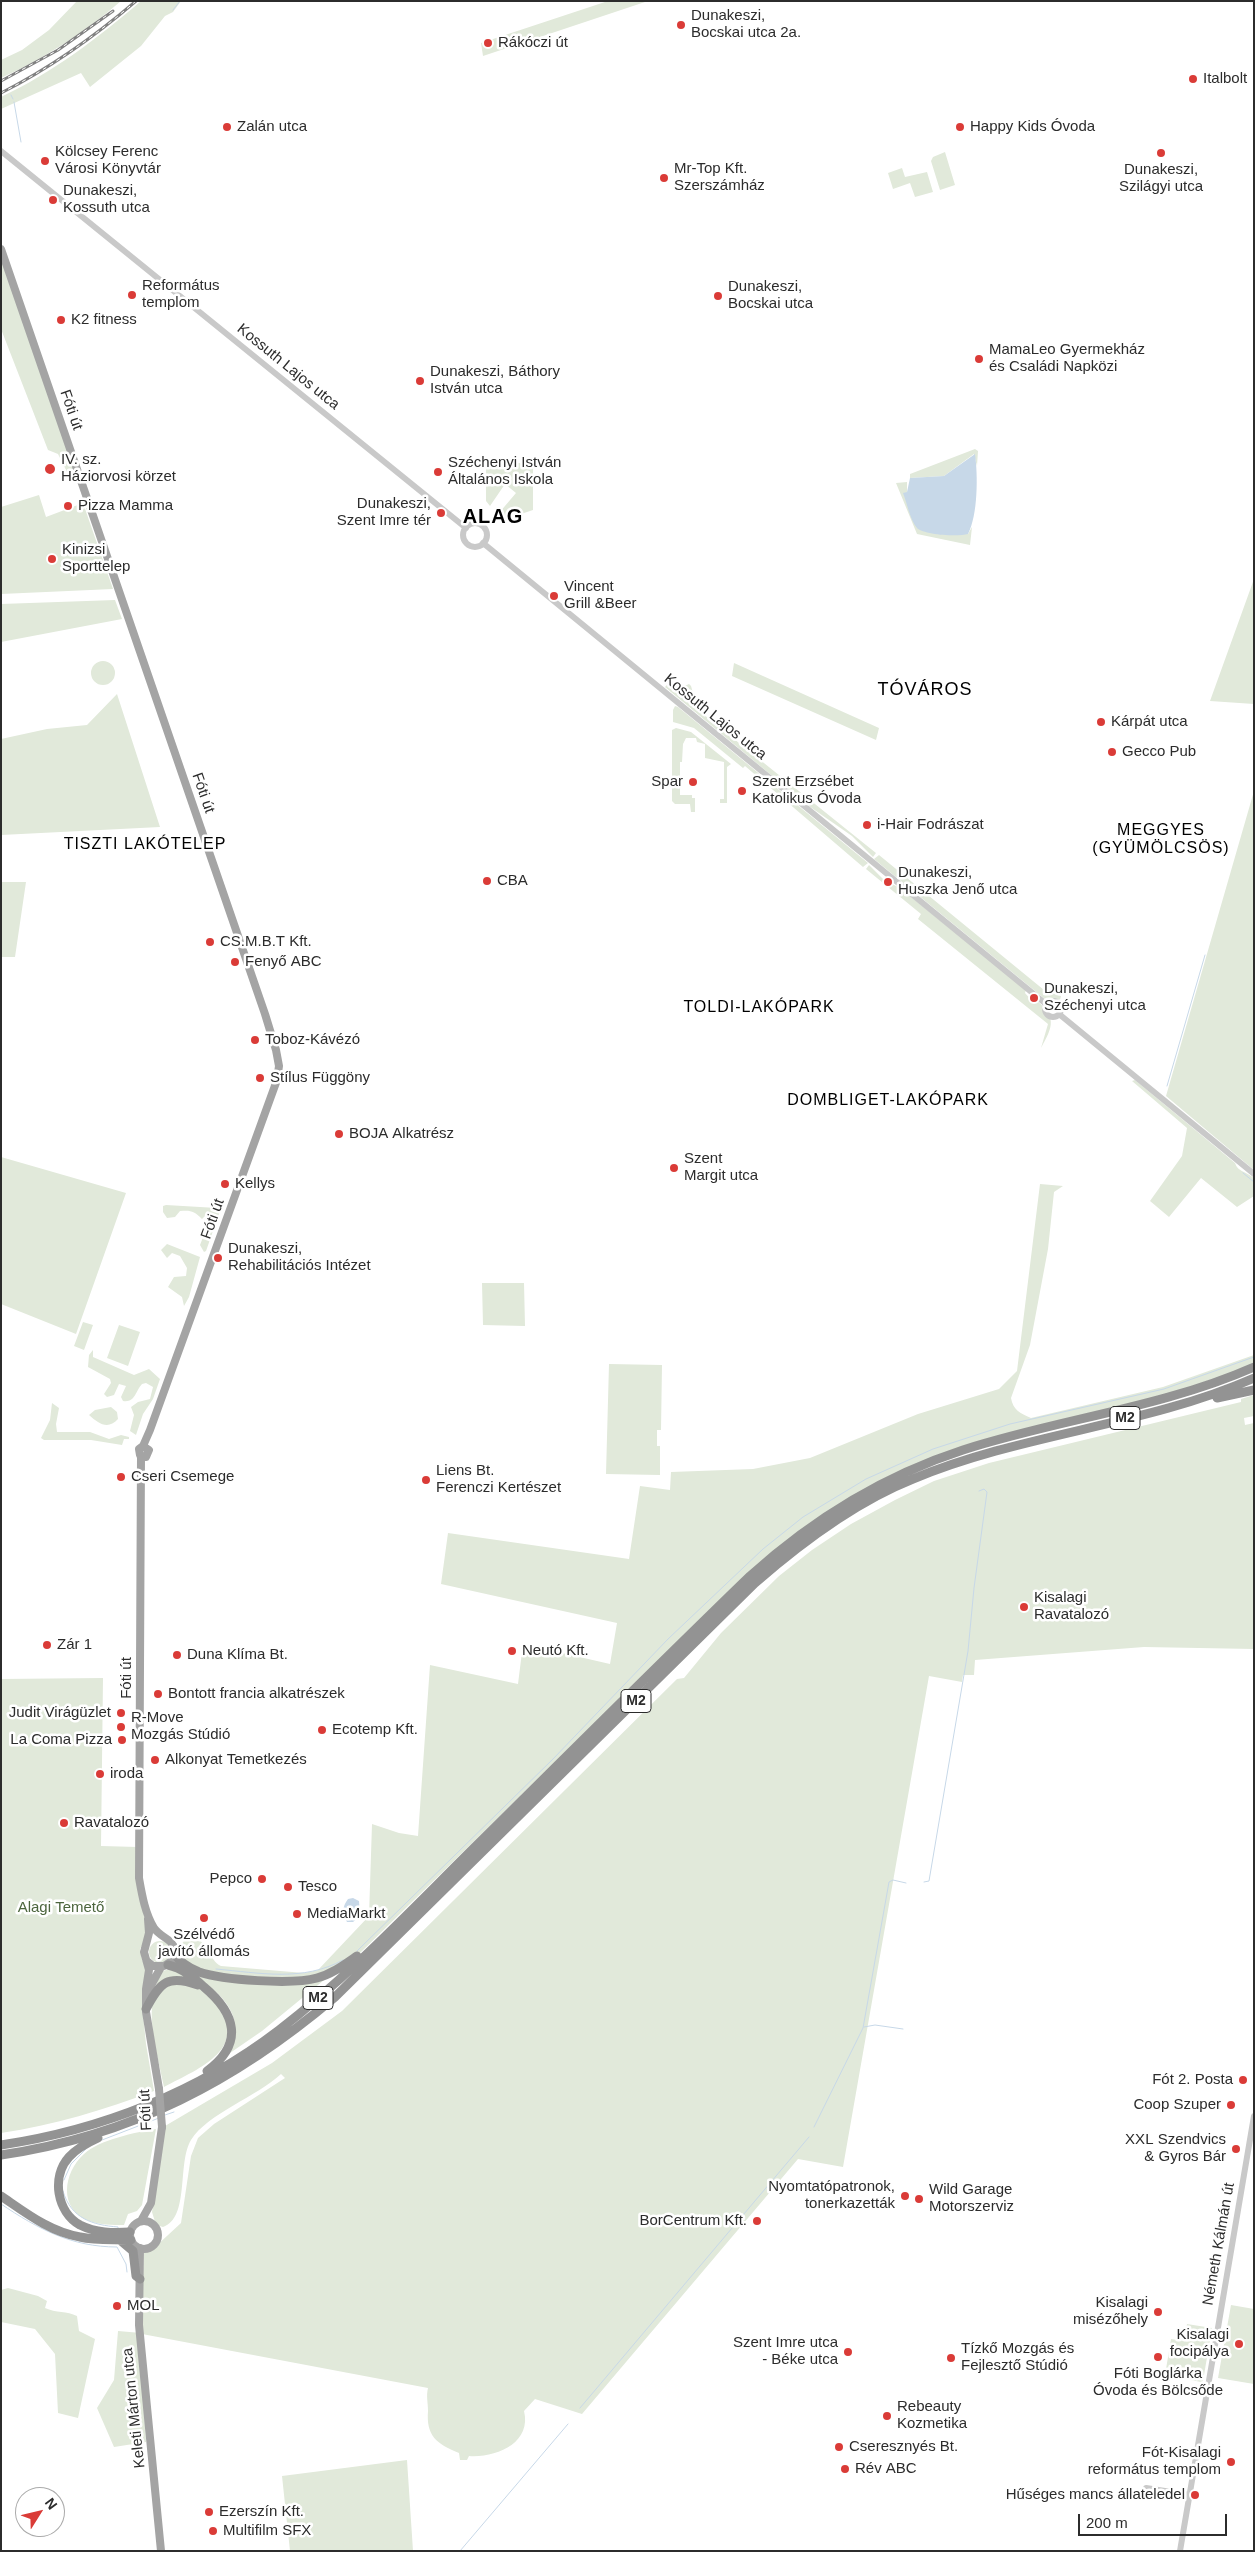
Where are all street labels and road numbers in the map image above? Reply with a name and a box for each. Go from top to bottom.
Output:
street label: Kossuth Lajos utca [233,320,343,414]
street label: Fóti út [56,387,86,433]
street label: Kossuth Lajos utca [660,670,770,764]
street label: Fóti út [188,770,218,816]
street label: Fóti út [197,1196,229,1242]
road number: M2 [1110,1406,1140,1430]
street label: Fóti út [118,1657,136,1699]
road number: M2 [621,1690,651,1712]
road number: M2 [303,1986,333,2010]
street label: Fóti út [136,2089,156,2131]
street label: Németh Kálmán út [1199,2181,1239,2307]
street label: Keleti Márton utca [119,2347,149,2469]

